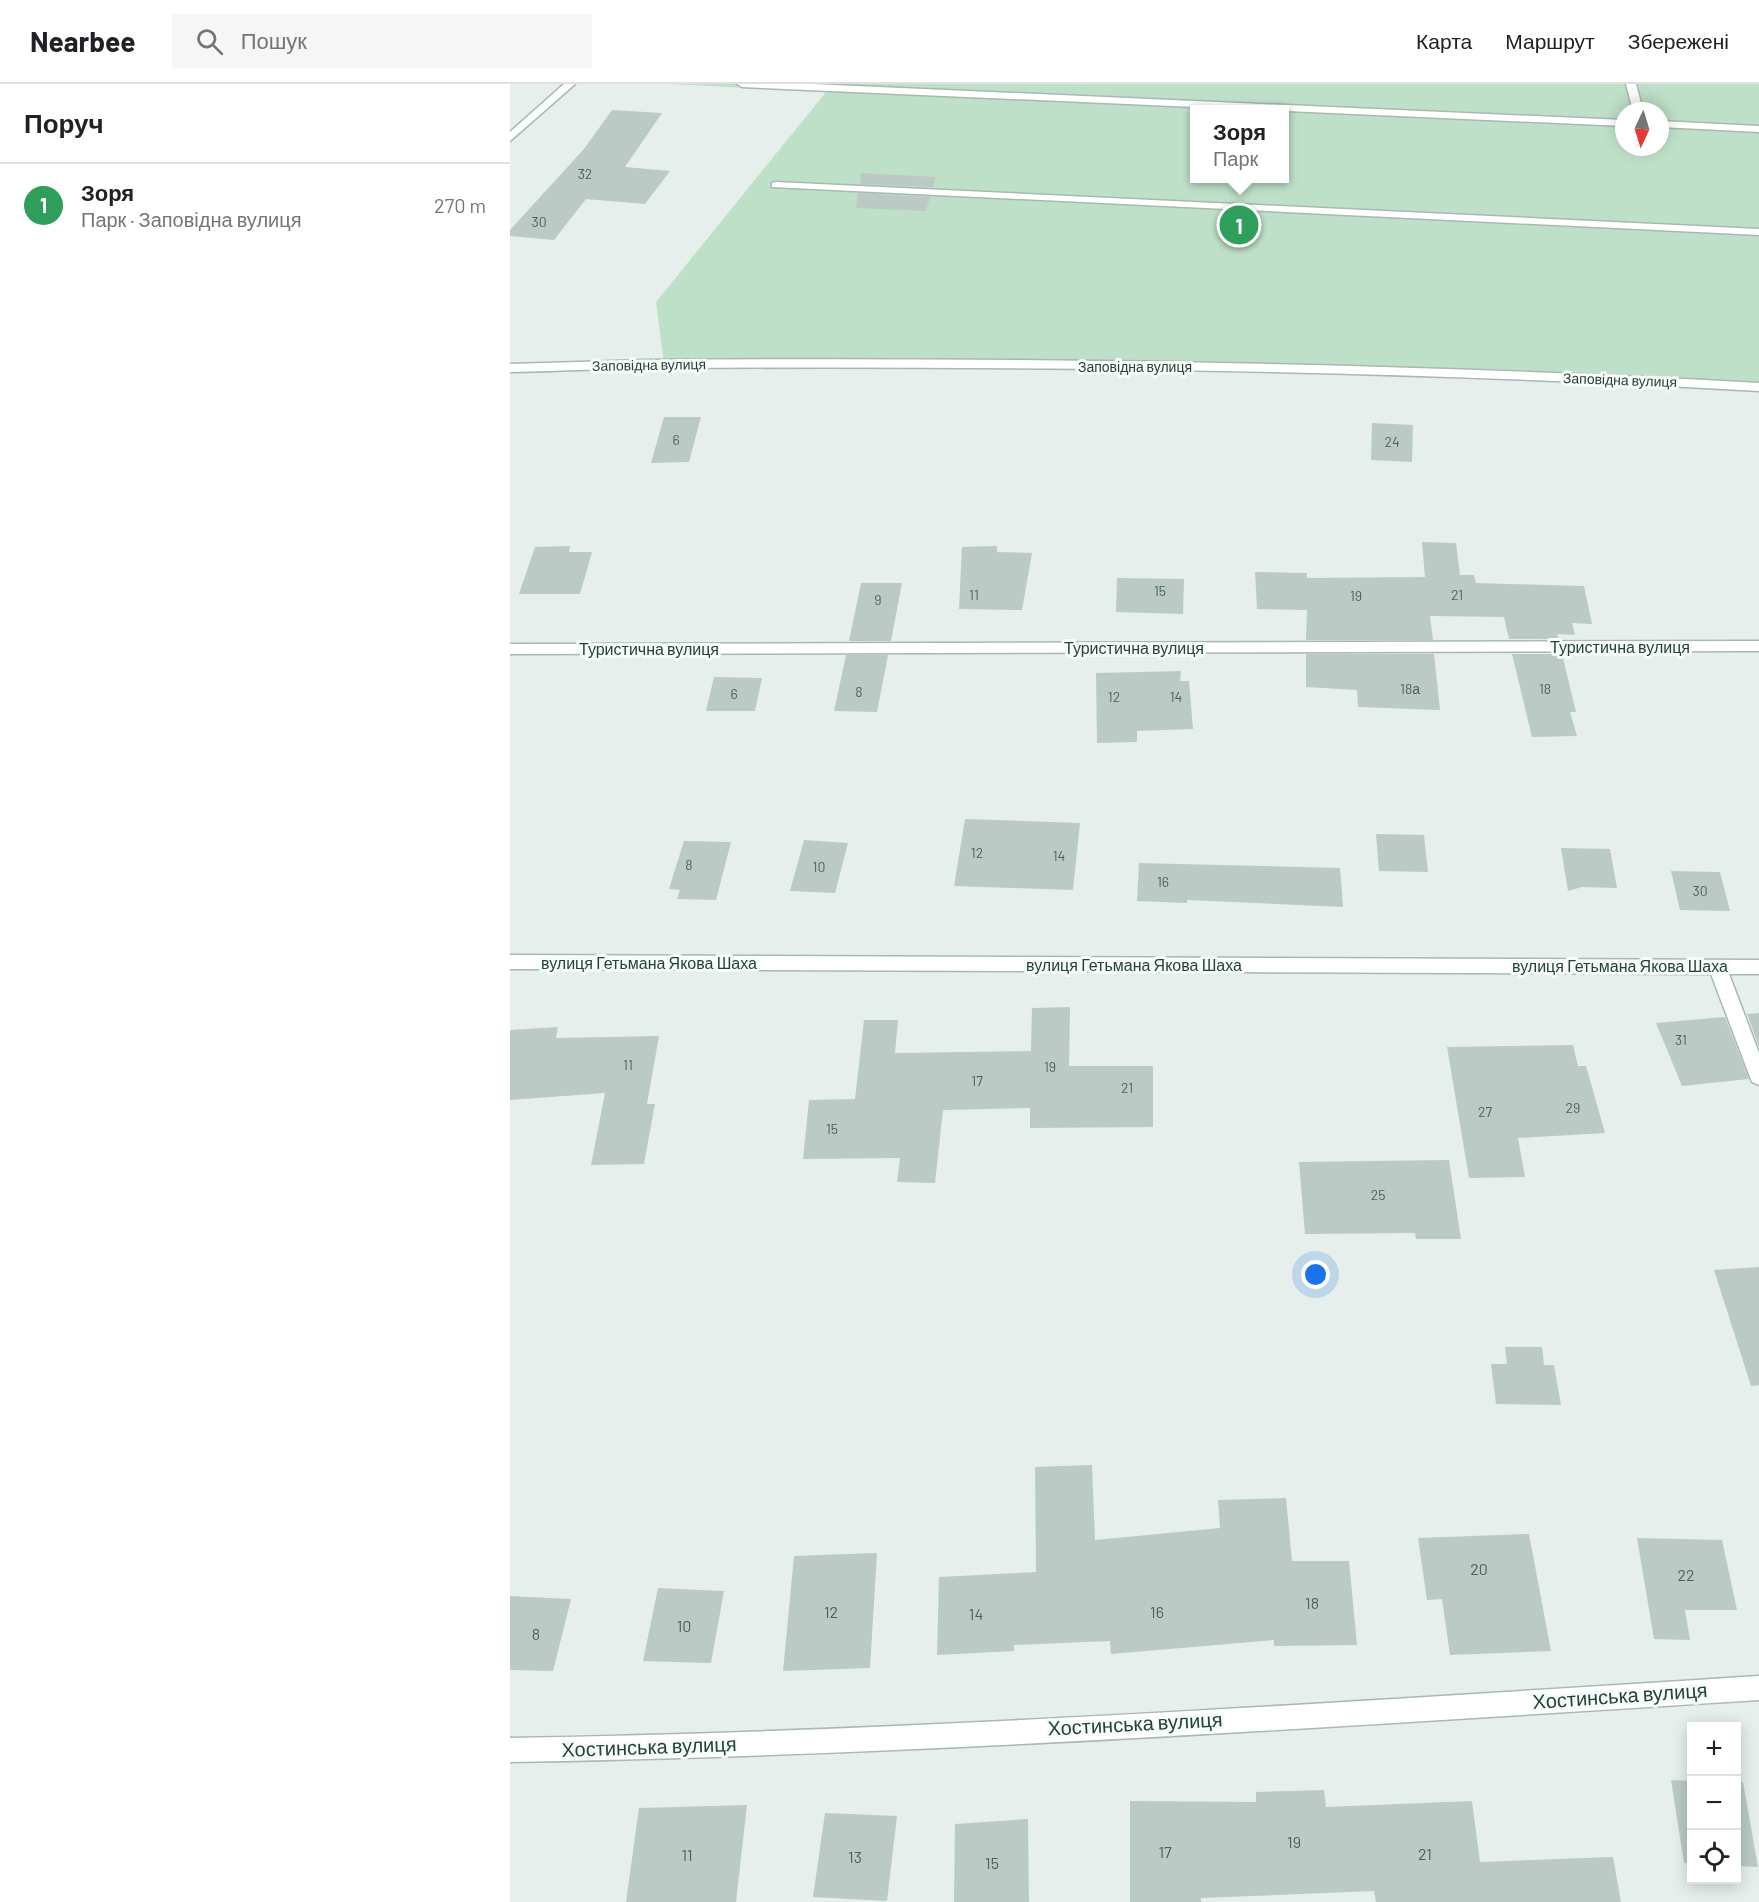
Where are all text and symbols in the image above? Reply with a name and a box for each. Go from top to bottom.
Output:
search box [172,14,592,68]
text: Nearbee [30,24,136,58]
icon: search [193,25,226,58]
text: Пошук [241,27,307,53]
text: Карта [1416,28,1472,53]
text: Маршрут [1505,28,1595,53]
text: Збережені [1628,28,1729,53]
north arrow [1615,102,1669,156]
popup [1190,105,1289,183]
text: Поруч [24,107,104,138]
text: Зоря [1213,118,1266,144]
text: Парк [1213,146,1258,170]
house number: 32 [578,165,592,182]
text: Зоря [81,179,134,205]
text: 1 [40,193,47,217]
text: 270 m [434,193,486,217]
pin: 1 [1220,202,1258,248]
text: Парк · Заповідна вулиця [81,207,302,231]
house number: 30 [531,213,547,230]
street label: Заповідна вулиця [592,355,706,374]
street label: Заповідна вулиця [1078,358,1192,375]
street label: Заповідна вулиця [1563,369,1677,390]
house number: 6 [672,431,680,448]
house number: 24 [1384,433,1400,450]
house number: 15 [1154,582,1166,599]
house number: 11 [969,586,979,603]
house number: 21 [1451,586,1463,603]
house number: 19 [1350,587,1362,604]
house number: 9 [874,591,882,608]
street label: Туристична вулиця [1550,637,1690,656]
street label: Туристична вулиця [1064,638,1204,657]
street label: Туристична вулиця [579,639,719,658]
house number: 18а [1400,680,1420,697]
house number: 18 [1539,680,1551,697]
house number: 8 [855,683,863,700]
house number: 6 [730,685,738,702]
house number: 12 [1108,688,1120,705]
house number: 14 [1170,688,1182,705]
house number: 12 [971,844,983,861]
house number: 14 [1053,847,1065,864]
house number: 8 [685,856,693,873]
house number: 10 [813,858,825,875]
house number: 16 [1157,873,1169,890]
house number: 30 [1692,882,1708,899]
street label: вулиця Гетьмана Якова Шаха [541,953,757,972]
street label: вулиця Гетьмана Якова Шаха [1026,955,1242,974]
street label: вулиця Гетьмана Якова Шаха [1512,956,1728,975]
house number: 31 [1675,1031,1687,1048]
house number: 11 [623,1056,633,1073]
house number: 19 [1044,1058,1056,1075]
house number: 17 [971,1072,983,1089]
house number: 21 [1121,1079,1133,1096]
house number: 29 [1566,1099,1580,1116]
house number: 27 [1478,1103,1492,1120]
house number: 15 [826,1120,838,1137]
house number: 25 [1371,1186,1385,1203]
your location [1301,1260,1330,1289]
house number: 20 [1470,1559,1488,1578]
house number: 22 [1677,1565,1695,1584]
house number: 18 [1305,1593,1319,1612]
house number: 12 [824,1602,838,1621]
house number: 16 [1150,1602,1164,1621]
house number: 14 [969,1604,983,1623]
house number: 10 [677,1616,691,1635]
house number: 8 [532,1624,540,1643]
street label: Хостинська вулиця [1532,1677,1708,1713]
street label: Хостинська вулиця [1047,1706,1223,1740]
map controls [1687,1722,1741,1884]
button: + [1687,1722,1741,1776]
street label: Хостинська вулиця [561,1731,737,1761]
button: − [1687,1776,1741,1830]
button: locate [1687,1830,1741,1884]
house number: 19 [1287,1832,1301,1851]
house number: 17 [1158,1842,1172,1861]
house number: 21 [1418,1844,1432,1863]
house number: 11 [681,1845,693,1864]
house number: 13 [848,1847,862,1866]
house number: 15 [985,1853,999,1872]

